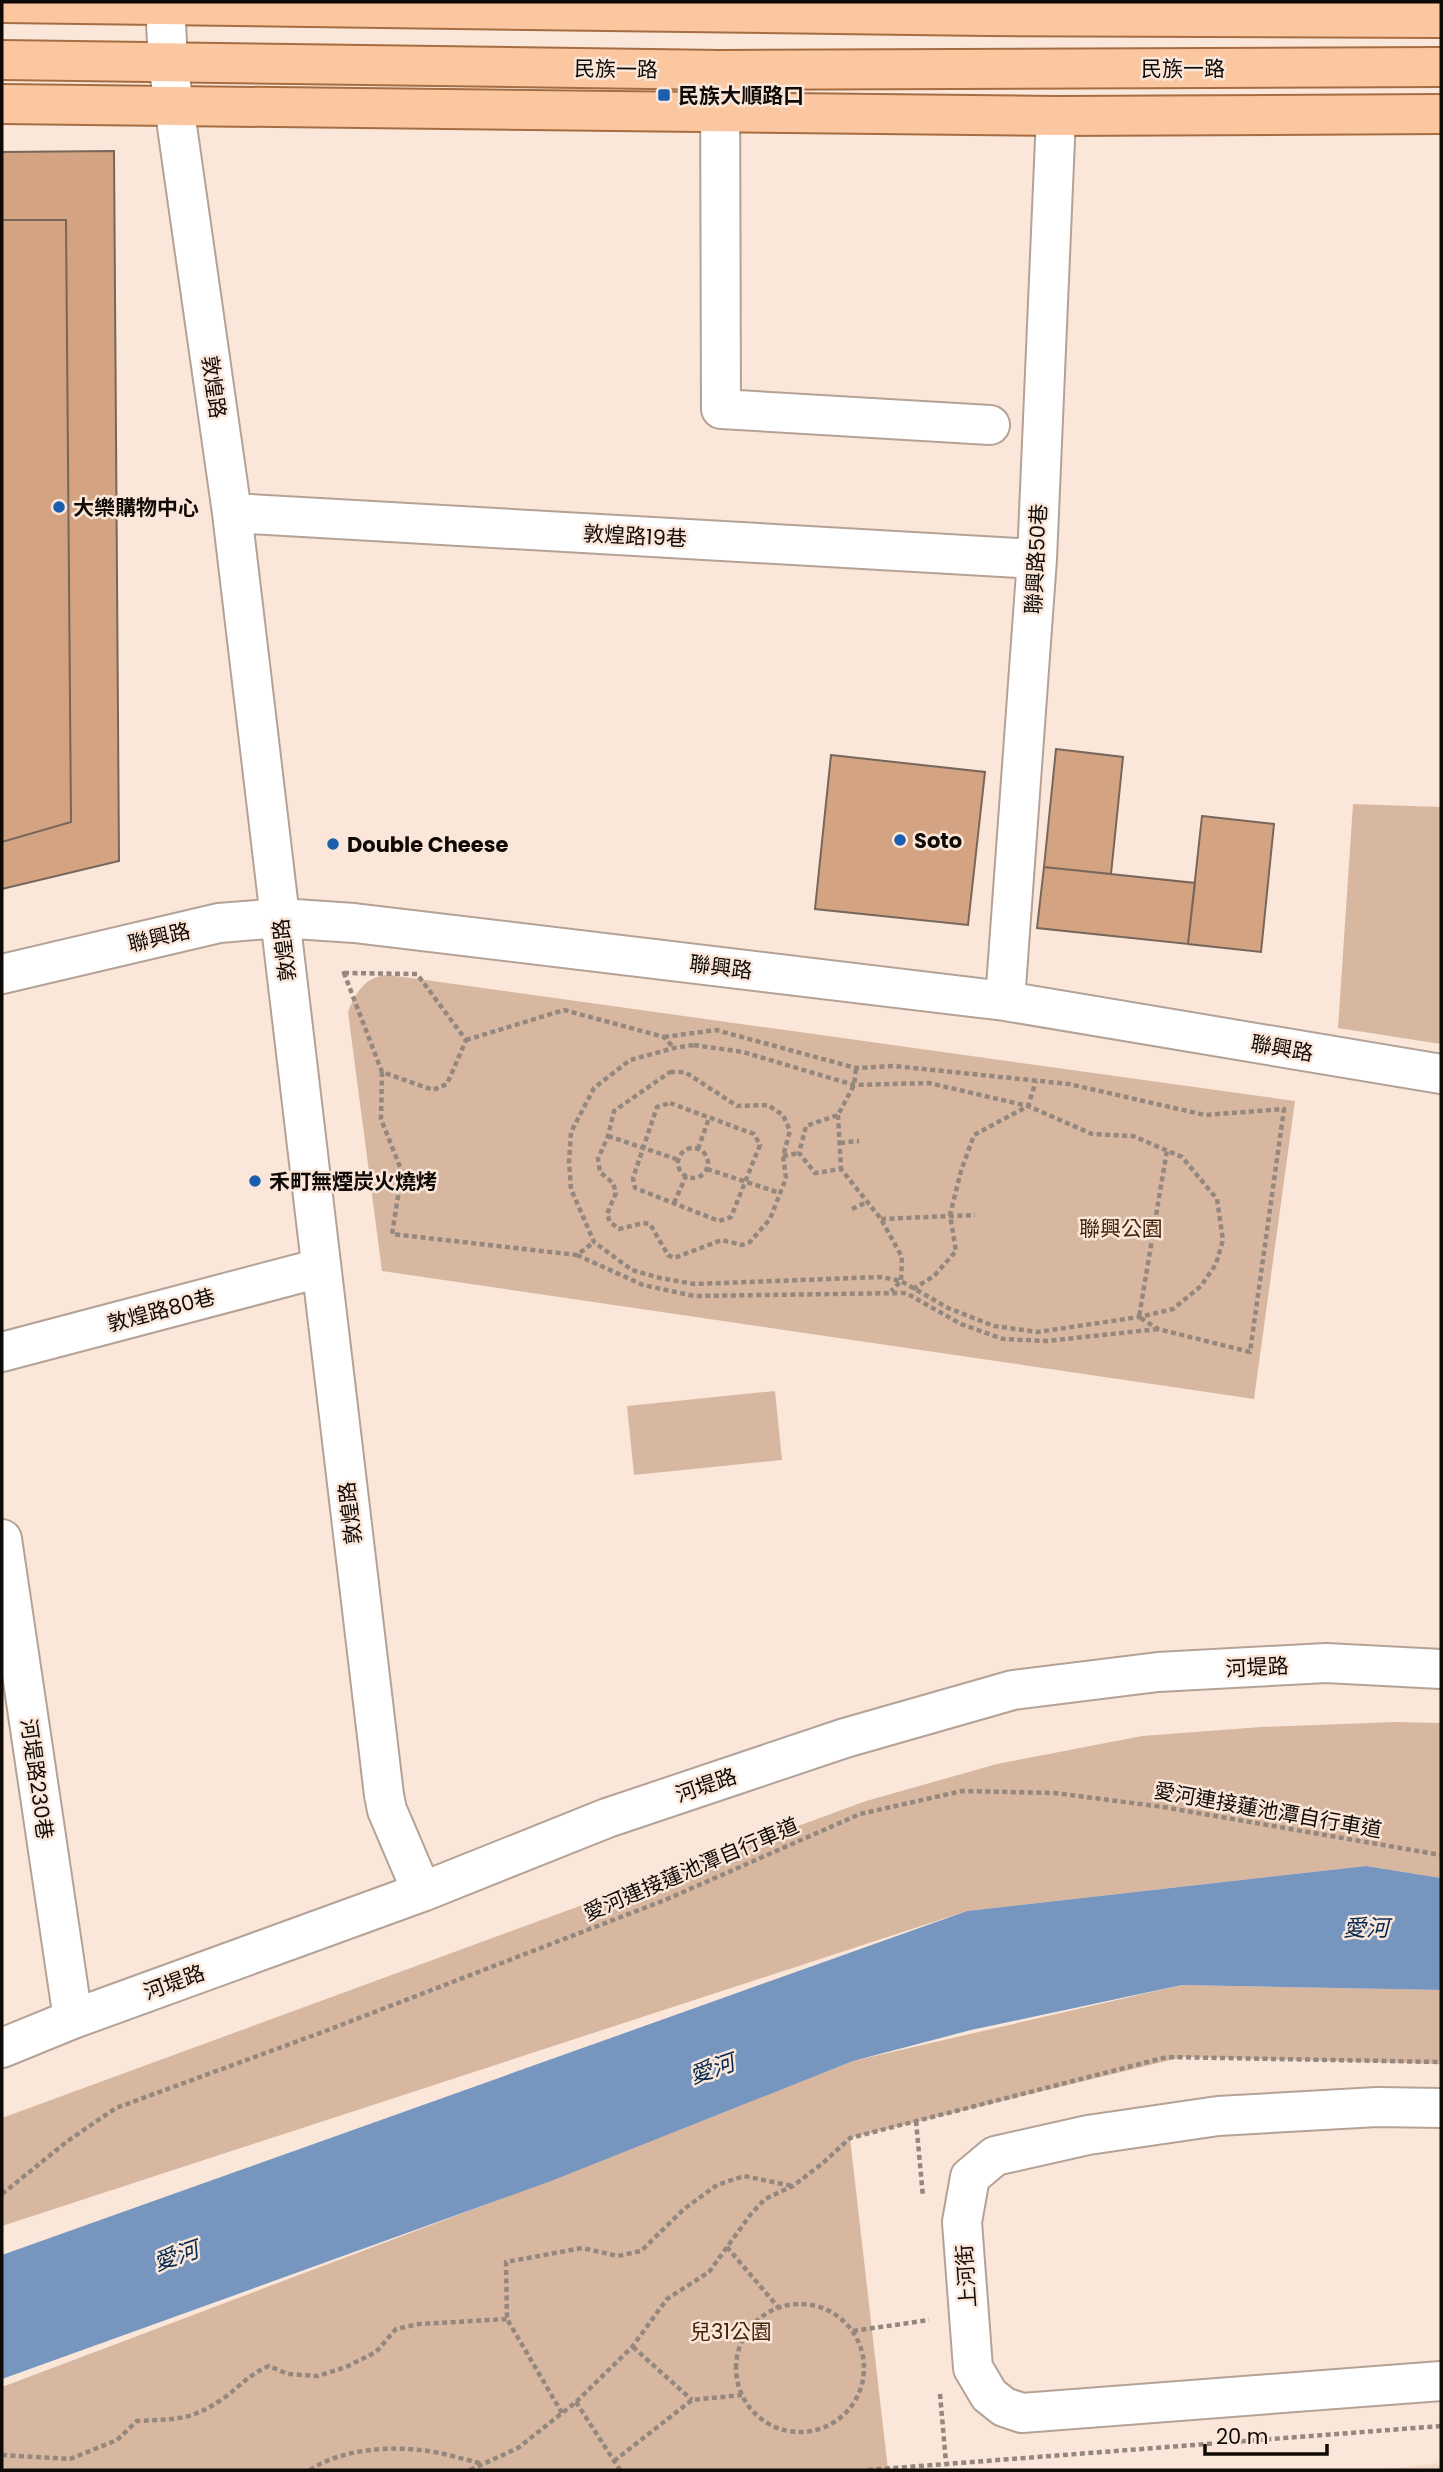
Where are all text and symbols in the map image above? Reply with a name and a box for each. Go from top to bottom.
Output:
street label: 民族一路 [574,54,658,84]
street label: 民族一路 [1141,54,1225,83]
place label: 民族大順路口 [678,81,804,110]
marker: 民族大順路口 [656,87,672,103]
street label: 敦煌路 [195,354,233,420]
place label: 大樂購物中心 [73,493,199,522]
marker: 大樂購物中心 [51,499,67,515]
street label: 聯興路50巷 [1019,503,1053,615]
street label: 敦煌路19巷 [582,519,688,553]
place label: Soto [914,826,962,855]
place label: Double Cheese [347,830,508,859]
marker: Soto [892,832,908,848]
marker: Double Cheese [325,836,341,852]
street label: 聯興路 [125,916,193,958]
street label: 敦煌路 [266,917,302,983]
street label: 聯興路 [688,949,754,985]
street label: 聯興路 [1248,1028,1316,1068]
place label: 禾町無煙炭火燒烤 [269,1167,437,1196]
marker: 禾町無煙炭火燒烤 [247,1173,263,1189]
park label: 聯興公園 [1079,1214,1163,1243]
street label: 敦煌路80巷 [104,1282,218,1338]
street label: 敦煌路 [332,1480,368,1546]
street label: 河堤路 [1225,1651,1289,1683]
street label: 河堤路230巷 [14,1717,60,1841]
street label: 河堤路 [671,1761,741,1809]
street label: 愛河連接蓮池潭自行車道 [1152,1776,1384,1844]
street label: 愛河連接蓮池潭自行車道 [579,1811,803,1927]
water label: 愛河 [1343,1912,1393,1944]
street label: 河堤路 [139,1958,209,2006]
water label: 愛河 [685,2045,743,2092]
water label: 愛河 [149,2232,207,2279]
street label: 上河街 [949,2244,983,2308]
park label: 兒31公園 [690,2317,772,2346]
scale bar [1205,2412,1328,2456]
text: 20 m [1216,2422,1269,2451]

